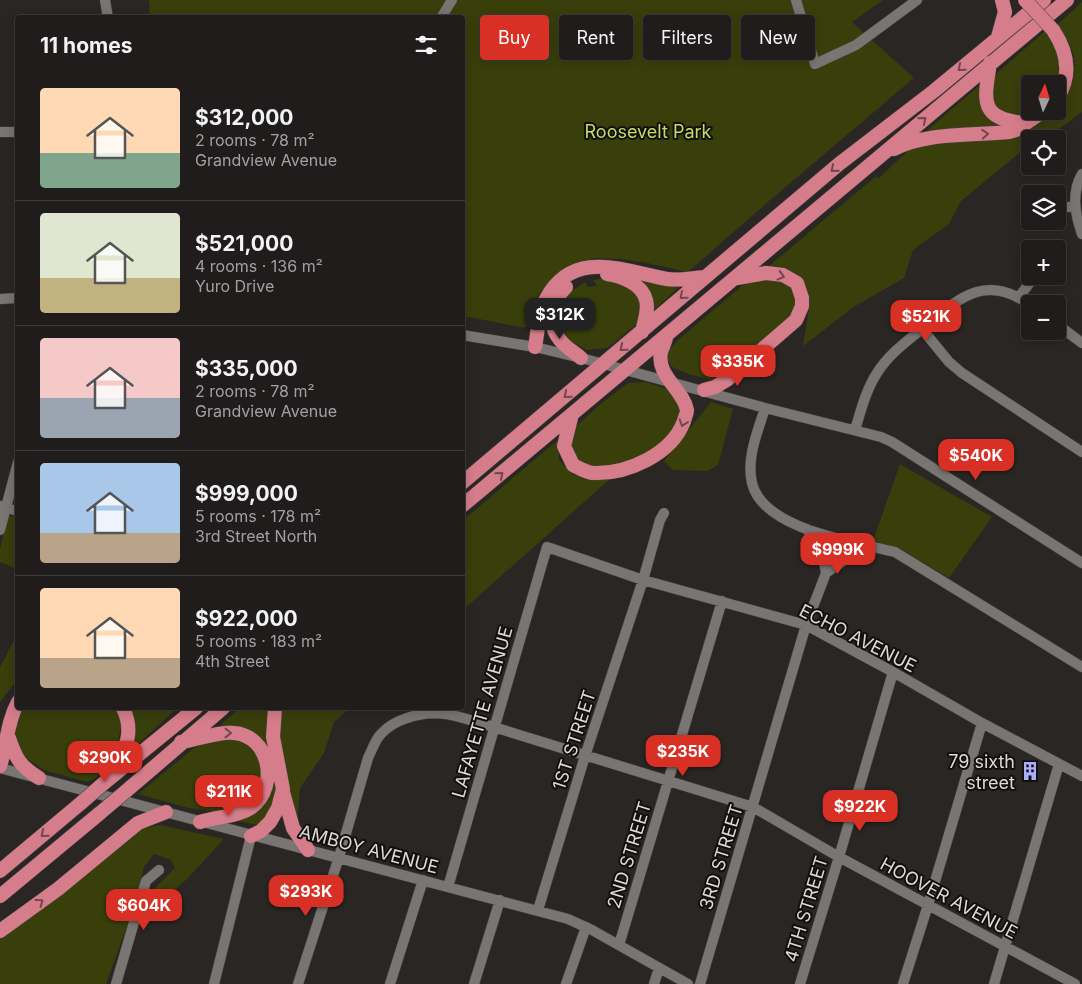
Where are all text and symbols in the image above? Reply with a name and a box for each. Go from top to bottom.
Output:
chip: Buy [480,15,549,60]
chip: Rent [559,15,633,60]
chip: Filters [643,15,731,60]
chip: New [741,15,815,60]
icon: filters [412,31,440,59]
text: 11 homes [40,33,132,58]
one-way arrow [958,63,967,71]
north arrow [1021,75,1066,120]
map controls [1021,75,1066,340]
text: $312,000 [195,105,293,130]
icon: home [80,108,140,168]
one-way arrow [917,118,926,126]
park label: Roosevelt Park [585,121,712,142]
one-way arrow [981,129,989,140]
text: 2 rooms · 78 m² [195,130,315,150]
button: locate [1021,130,1066,175]
text: Grandview Avenue [195,150,337,170]
one-way arrow [830,164,839,173]
button: layers [1021,185,1066,230]
text: $521,000 [195,231,293,256]
icon: home [80,233,140,293]
button: + [1021,240,1066,285]
text: 4 rooms · 136 m² [195,256,323,276]
one-way arrow [777,270,785,280]
text: Yuro Drive [195,276,274,296]
one-way arrow [679,291,688,300]
button: − [1021,295,1066,340]
pin: $312K [525,298,595,340]
pin: $521K [891,300,961,342]
text: $312K [535,304,585,324]
text: $521K [901,306,951,326]
one-way arrow [620,342,629,350]
pin: $335K [703,344,773,387]
text: $335K [712,351,764,371]
text: $335,000 [195,356,298,381]
icon: home [80,358,140,418]
text: 2 rooms · 78 m² [195,381,315,401]
one-way arrow [564,389,573,398]
text: Grandview Avenue [195,401,337,421]
one-way arrow [679,418,689,426]
pin: $540K [941,438,1011,481]
text: $540K [949,445,1003,465]
one-way arrow [494,472,503,481]
text: $999,000 [195,481,298,506]
icon: home [80,483,140,543]
text: 5 rooms · 178 m² [195,506,321,526]
text: 3rd Street North [195,526,317,546]
pin: $999K [803,532,873,575]
text: $999K [811,539,865,559]
street label: ECHO AVENUE [796,600,920,676]
text: $922,000 [195,606,298,631]
icon: home [80,608,140,668]
street label: LAFAYETTE AVENUE [448,624,516,800]
text: 5 rooms · 183 m² [195,631,322,651]
text: 4th Street [195,651,270,671]
street label: 1ST STREET [548,688,600,792]
one-way arrow [225,728,233,738]
pin: $235K [648,734,718,777]
pin: $290K [70,740,140,783]
text: $235K [657,741,709,761]
text: $290K [78,747,132,767]
place label: 79 sixth street [948,751,1015,793]
building icon: 79 sixth street [1019,760,1041,782]
pin: $211K [194,774,264,817]
text: $211K [206,781,252,801]
pin: $922K [825,790,895,832]
text: $922K [834,796,886,816]
street label: 2ND STREET [603,799,655,911]
street label: 3RD STREET [695,802,747,912]
street label: AMBOY AVENUE [297,820,441,878]
one-way arrow [41,828,50,837]
street label: 4TH STREET [780,853,832,965]
street label: HOOVER AVENUE [877,853,1021,943]
pin: $293K [271,874,341,917]
text: $293K [280,881,332,901]
pin: $604K [109,888,179,931]
text: $604K [117,895,171,915]
one-way arrow [34,900,43,908]

